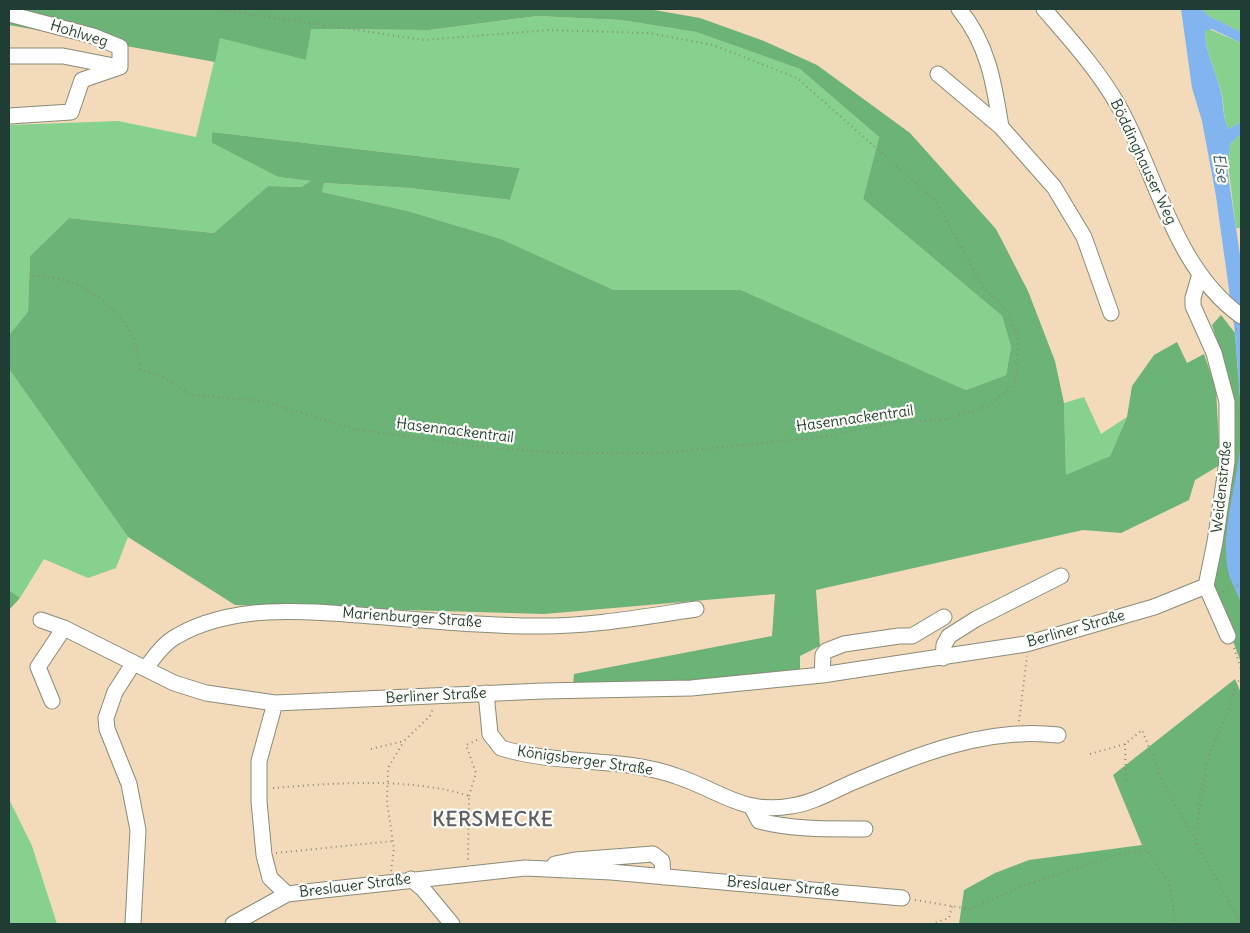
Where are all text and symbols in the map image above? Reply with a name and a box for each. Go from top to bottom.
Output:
street label: Hohlweg [48,17,110,51]
street label: Böddinghauser Weg [1106,96,1180,228]
water label: Else [1208,152,1232,184]
street label: Hasennackentrail [795,402,915,436]
street label: Hasennackentrail [395,415,515,447]
street label: Weidenstraße [1208,440,1236,534]
street label: Marienburger Straße [342,604,482,632]
street label: Berliner Straße [1025,606,1127,652]
street label: Berliner Straße [385,684,487,708]
street label: Königsberger Straße [516,743,654,779]
district label: KERSMECKE [431,808,555,832]
street label: Breslauer Straße [298,870,412,902]
street label: Breslauer Straße [726,873,840,901]

